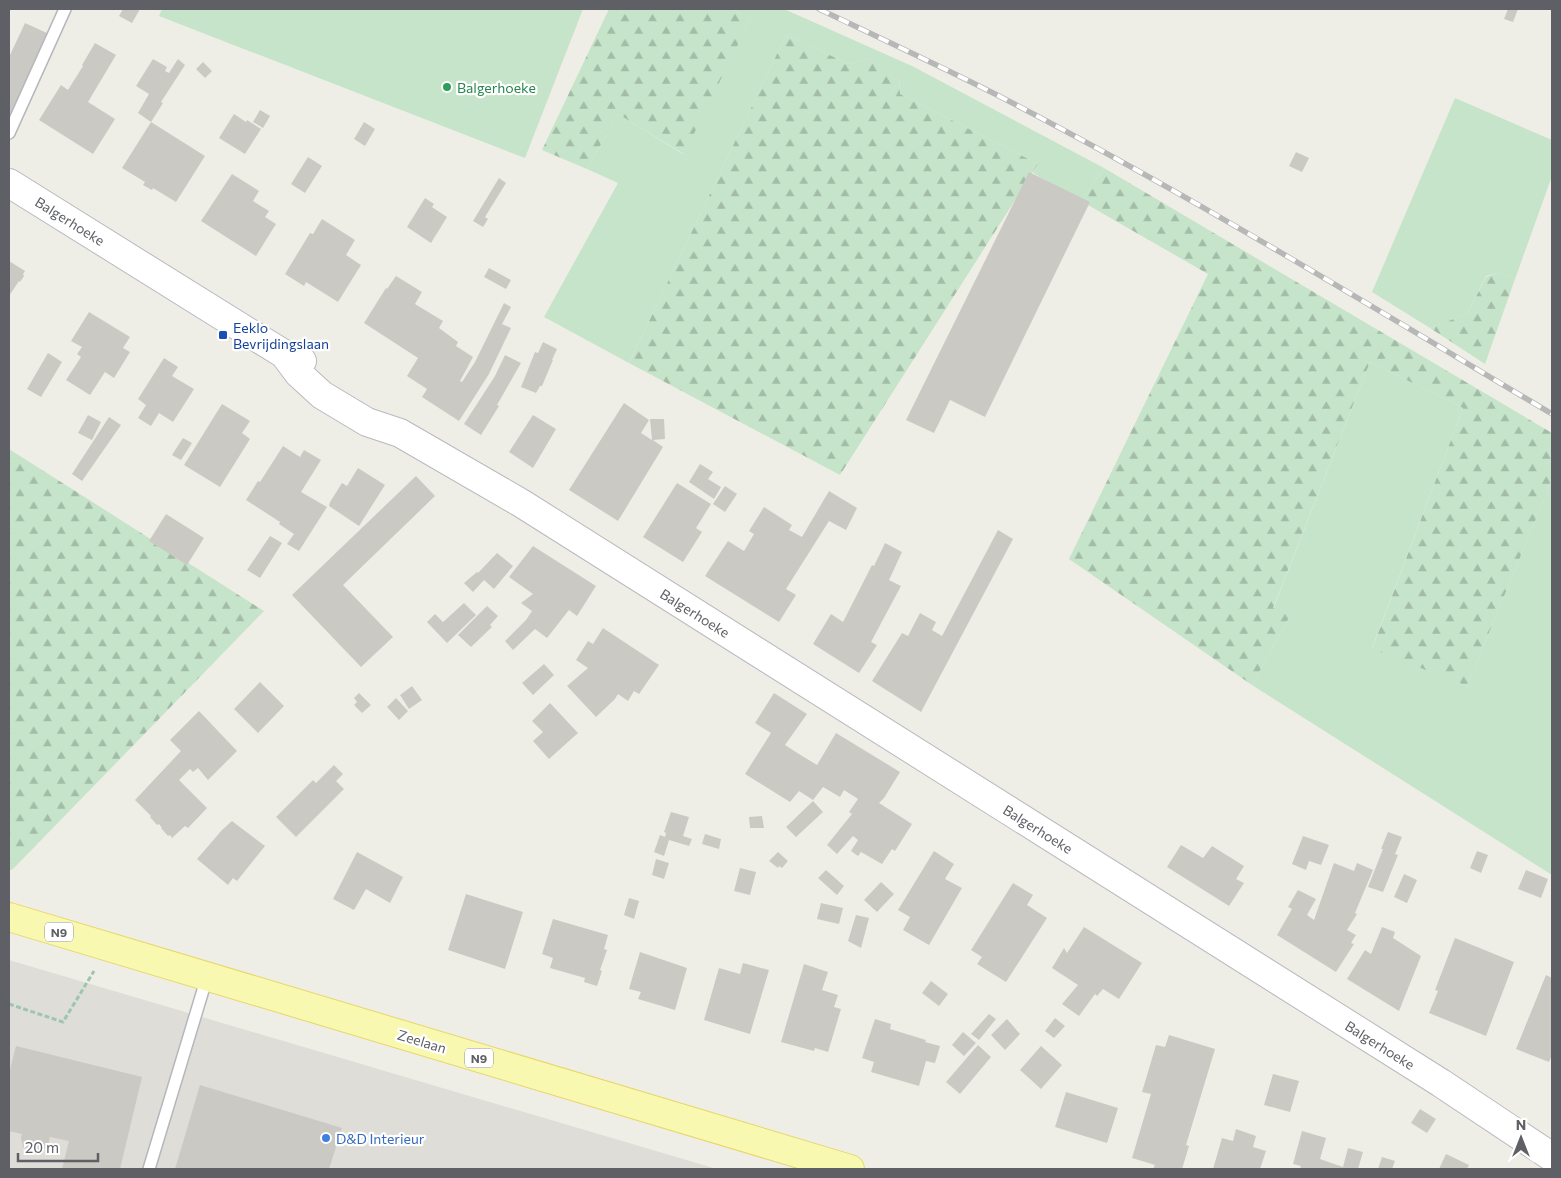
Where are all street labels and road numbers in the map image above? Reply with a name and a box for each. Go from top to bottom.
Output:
street label: Balgerhoeke [32,193,108,249]
street label: Balgerhoeke [657,585,733,641]
street label: Balgerhoeke [1000,801,1076,857]
road number: N9 [45,922,73,942]
street label: Balgerhoeke [1342,1017,1418,1073]
street label: Zeelaan [395,1026,449,1056]
road number: N9 [465,1048,493,1068]

